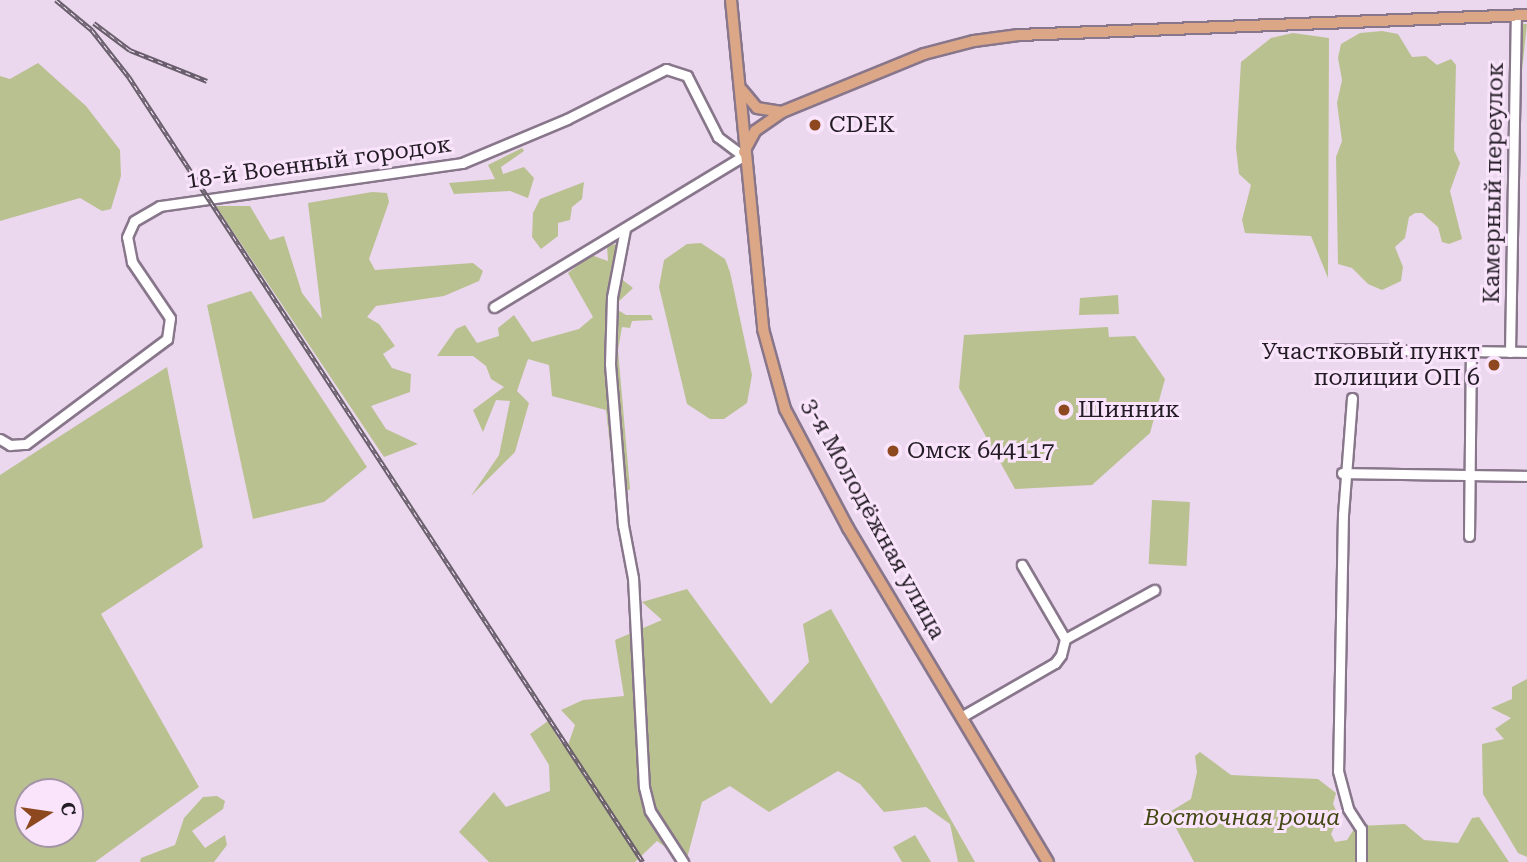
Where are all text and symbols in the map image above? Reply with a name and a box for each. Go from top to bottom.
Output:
street label: Камерный переулок [1478,62,1510,304]
place label: CDEK [829,111,895,139]
marker: CDEK [807,117,823,133]
street label: 18-й Военный городок [185,131,453,195]
place label: Участковый пункт полиции ОП 6 [1262,338,1480,392]
marker: Участковый пункт полиции ОП 6 [1486,357,1502,373]
street label: 3-я Молодёжная улица [795,394,951,644]
place label: Шинник [1078,396,1180,424]
marker: Шинник [1056,402,1072,418]
place label: Омск 644117 [907,437,1054,465]
marker: Омск 644117 [885,443,901,459]
north arrow [14,778,84,848]
text: С [55,800,81,818]
park label: Восточная роща [1144,804,1340,832]

